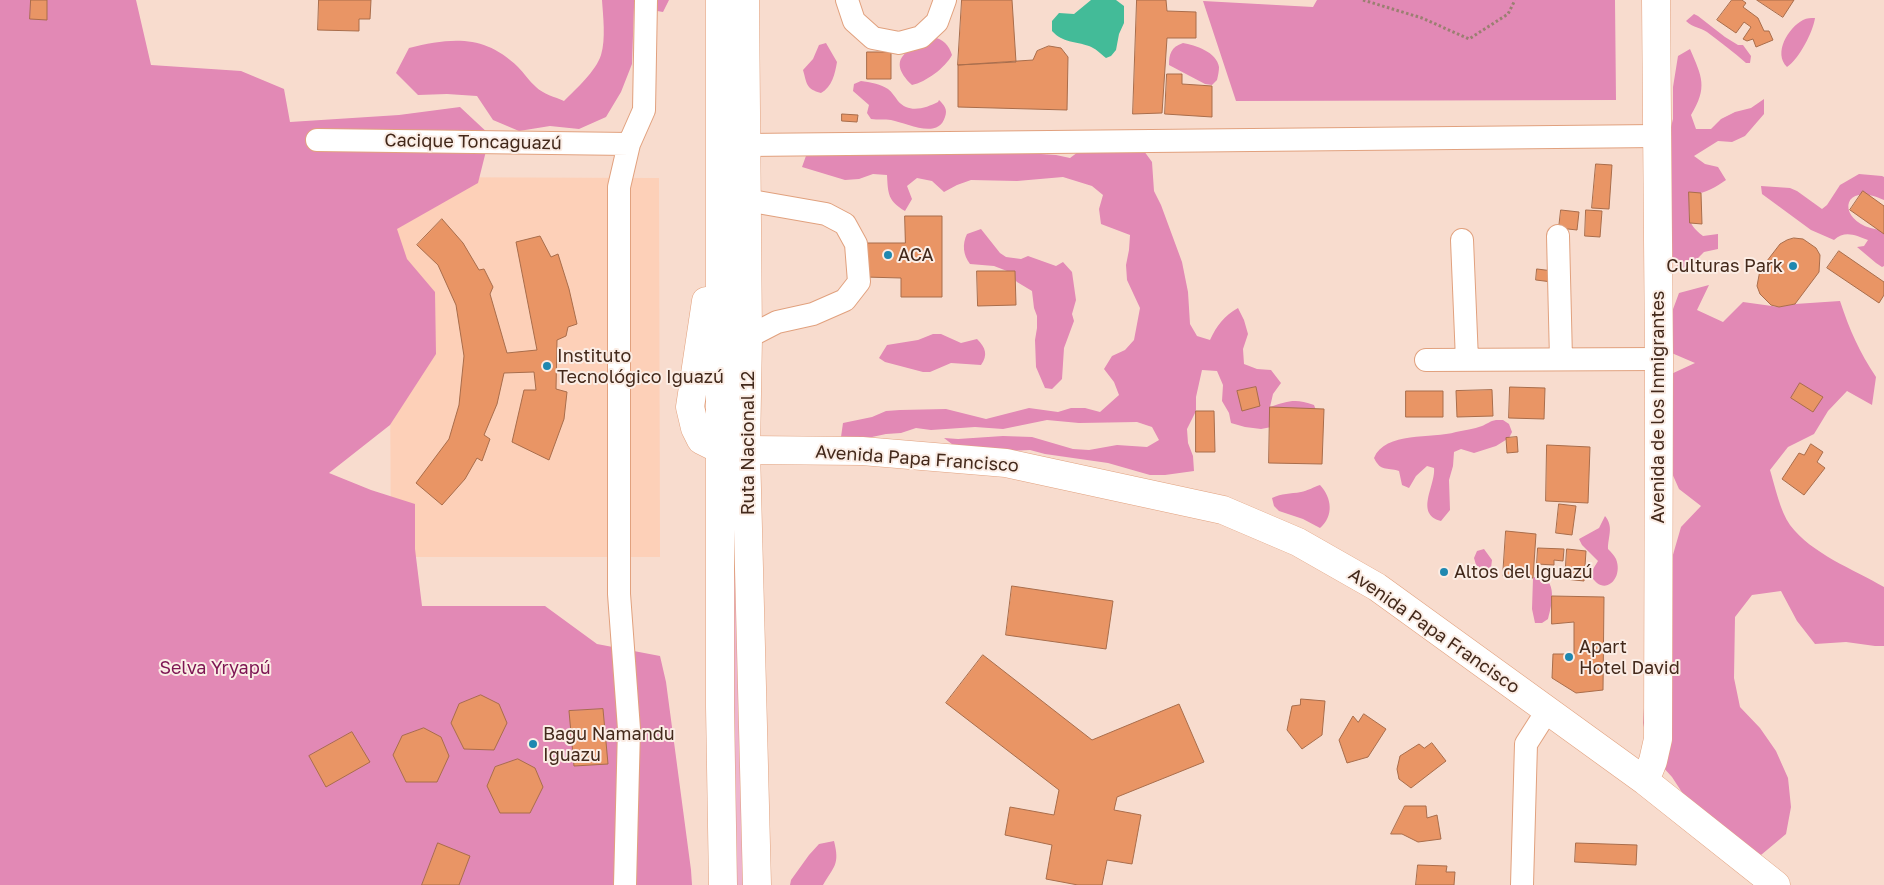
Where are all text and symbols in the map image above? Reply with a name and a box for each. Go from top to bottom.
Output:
street label: Cacique Toncaguazú [384,130,562,154]
place label: ACA [898,244,934,266]
marker: ACA [882,249,894,261]
place label: Culturas Park [1666,255,1783,277]
marker: Culturas Park [1787,260,1799,272]
street label: Avenida de los Inmigrantes [1647,291,1669,523]
place label: Instituto Tecnológico Iguazú [557,345,724,388]
marker: Instituto Tecnológico Iguazú [541,360,553,372]
street label: Ruta Nacional 12 [737,371,759,515]
street label: Avenida Papa Francisco [815,441,1019,477]
place label: Altos del Iguazú [1454,561,1593,583]
street label: Avenida Papa Francisco [1344,564,1524,698]
marker: Altos del Iguazú [1438,566,1450,578]
place label: Apart Hotel David [1579,636,1680,679]
marker: Apart Hotel David [1563,651,1575,663]
park label: Selva Yryapú [159,657,271,679]
place label: Bagu Namandu Iguazu [543,723,675,766]
marker: Bagu Namandu Iguazu [527,738,539,750]

